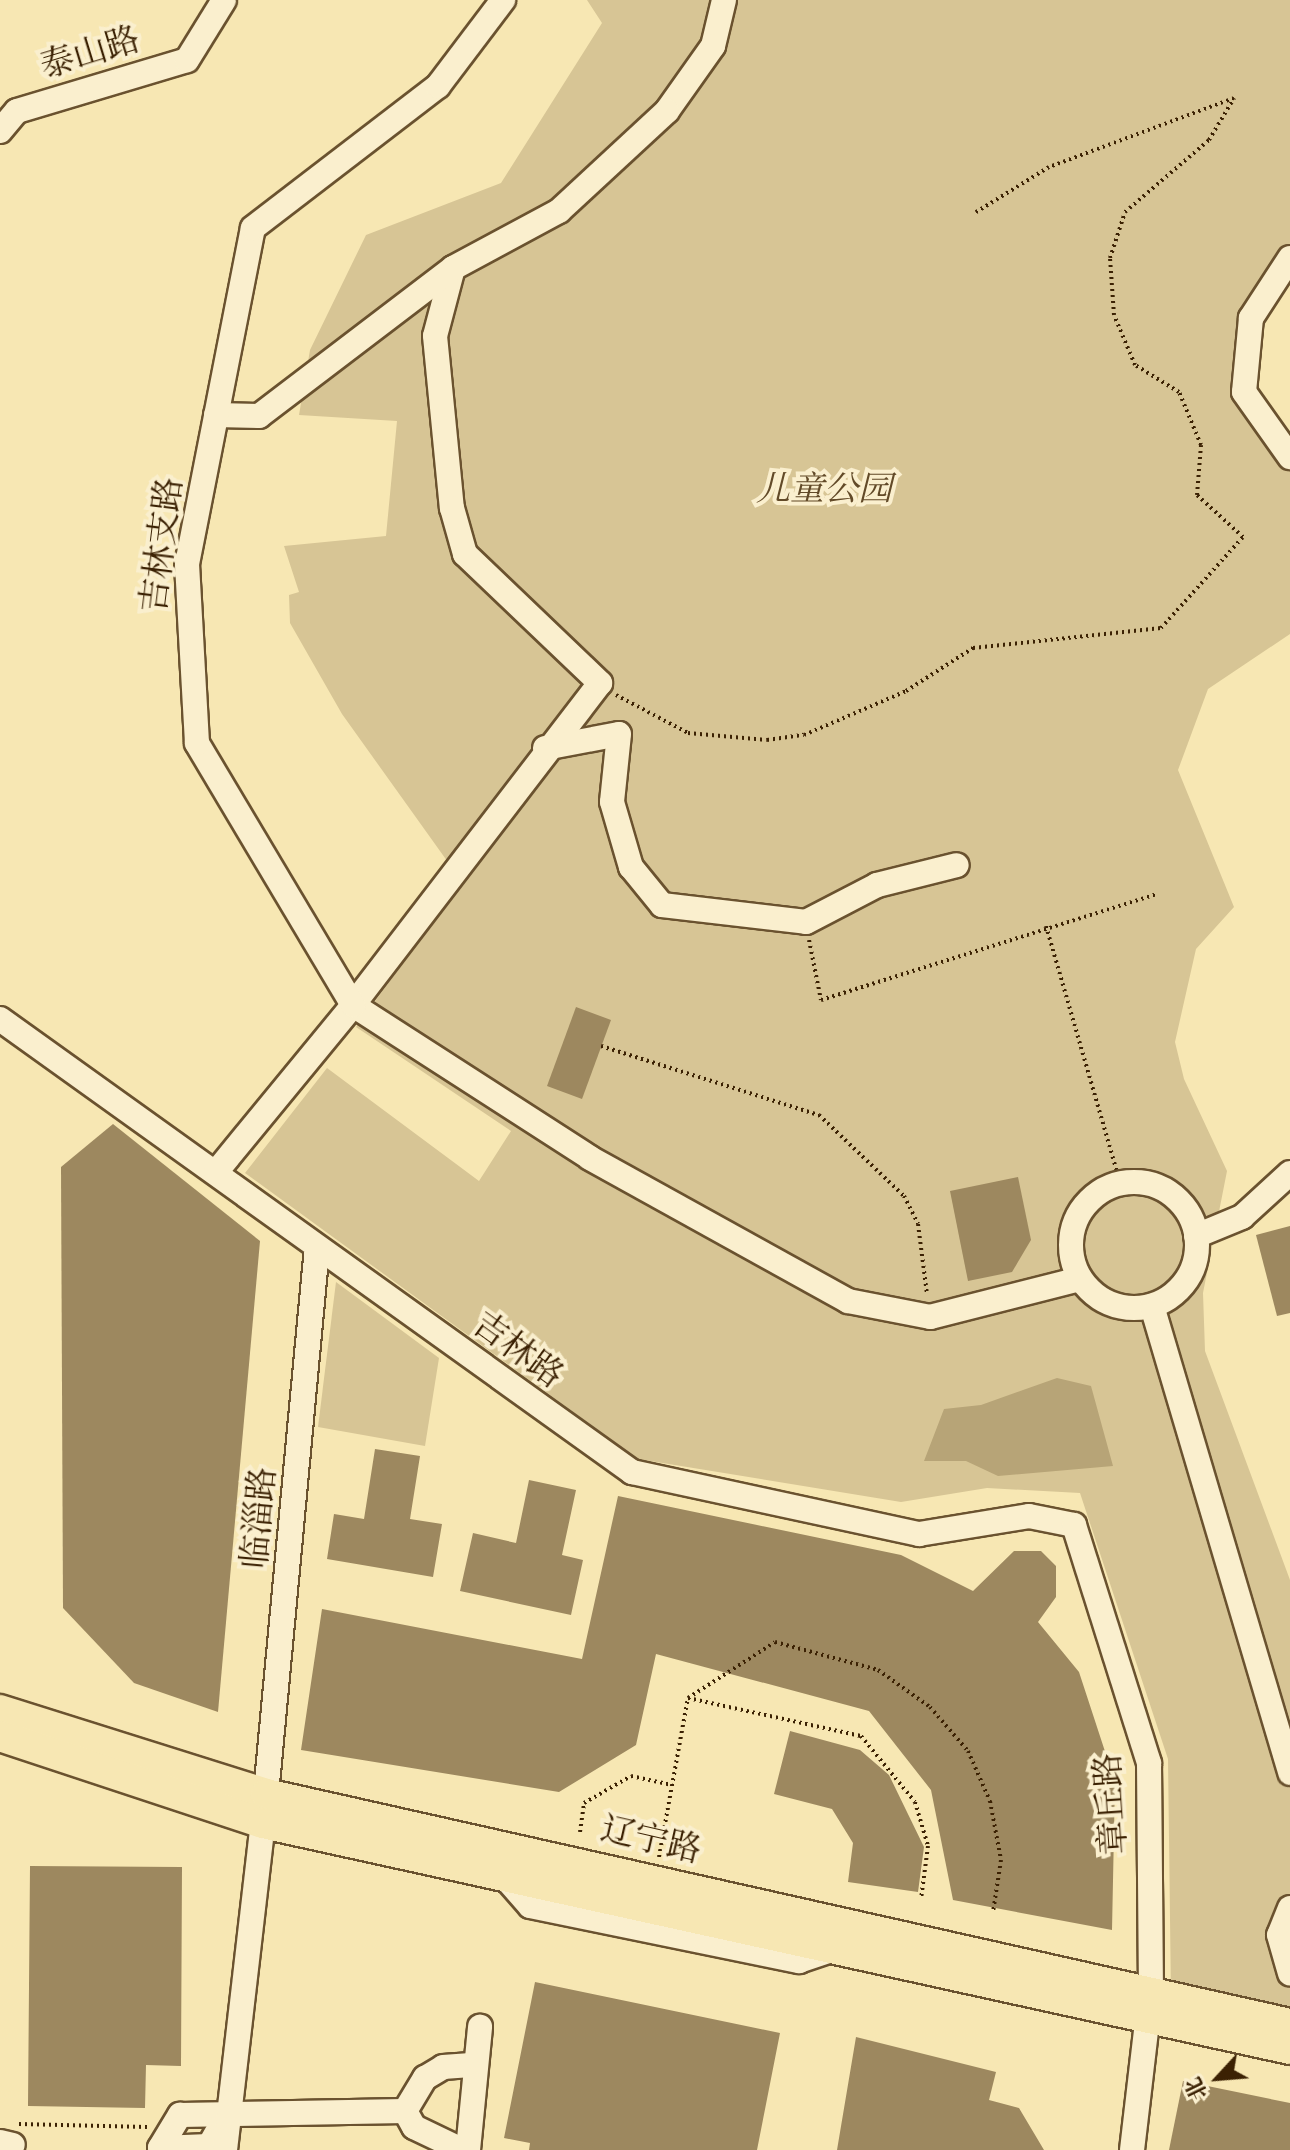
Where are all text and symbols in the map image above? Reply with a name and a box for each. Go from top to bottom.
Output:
street label: 泰山路 [35,19,145,87]
park label: 儿童公园 [756,470,892,510]
street label: 吉林支路 [133,475,191,615]
street label: 吉林路 [465,1304,571,1396]
street label: 临淄路 [234,1465,284,1571]
street label: 章丘路 [1087,1752,1135,1856]
street label: 辽宁路 [597,1809,705,1871]
north arrow [1178,2038,1258,2118]
text: 北 [1178,2072,1215,2105]

